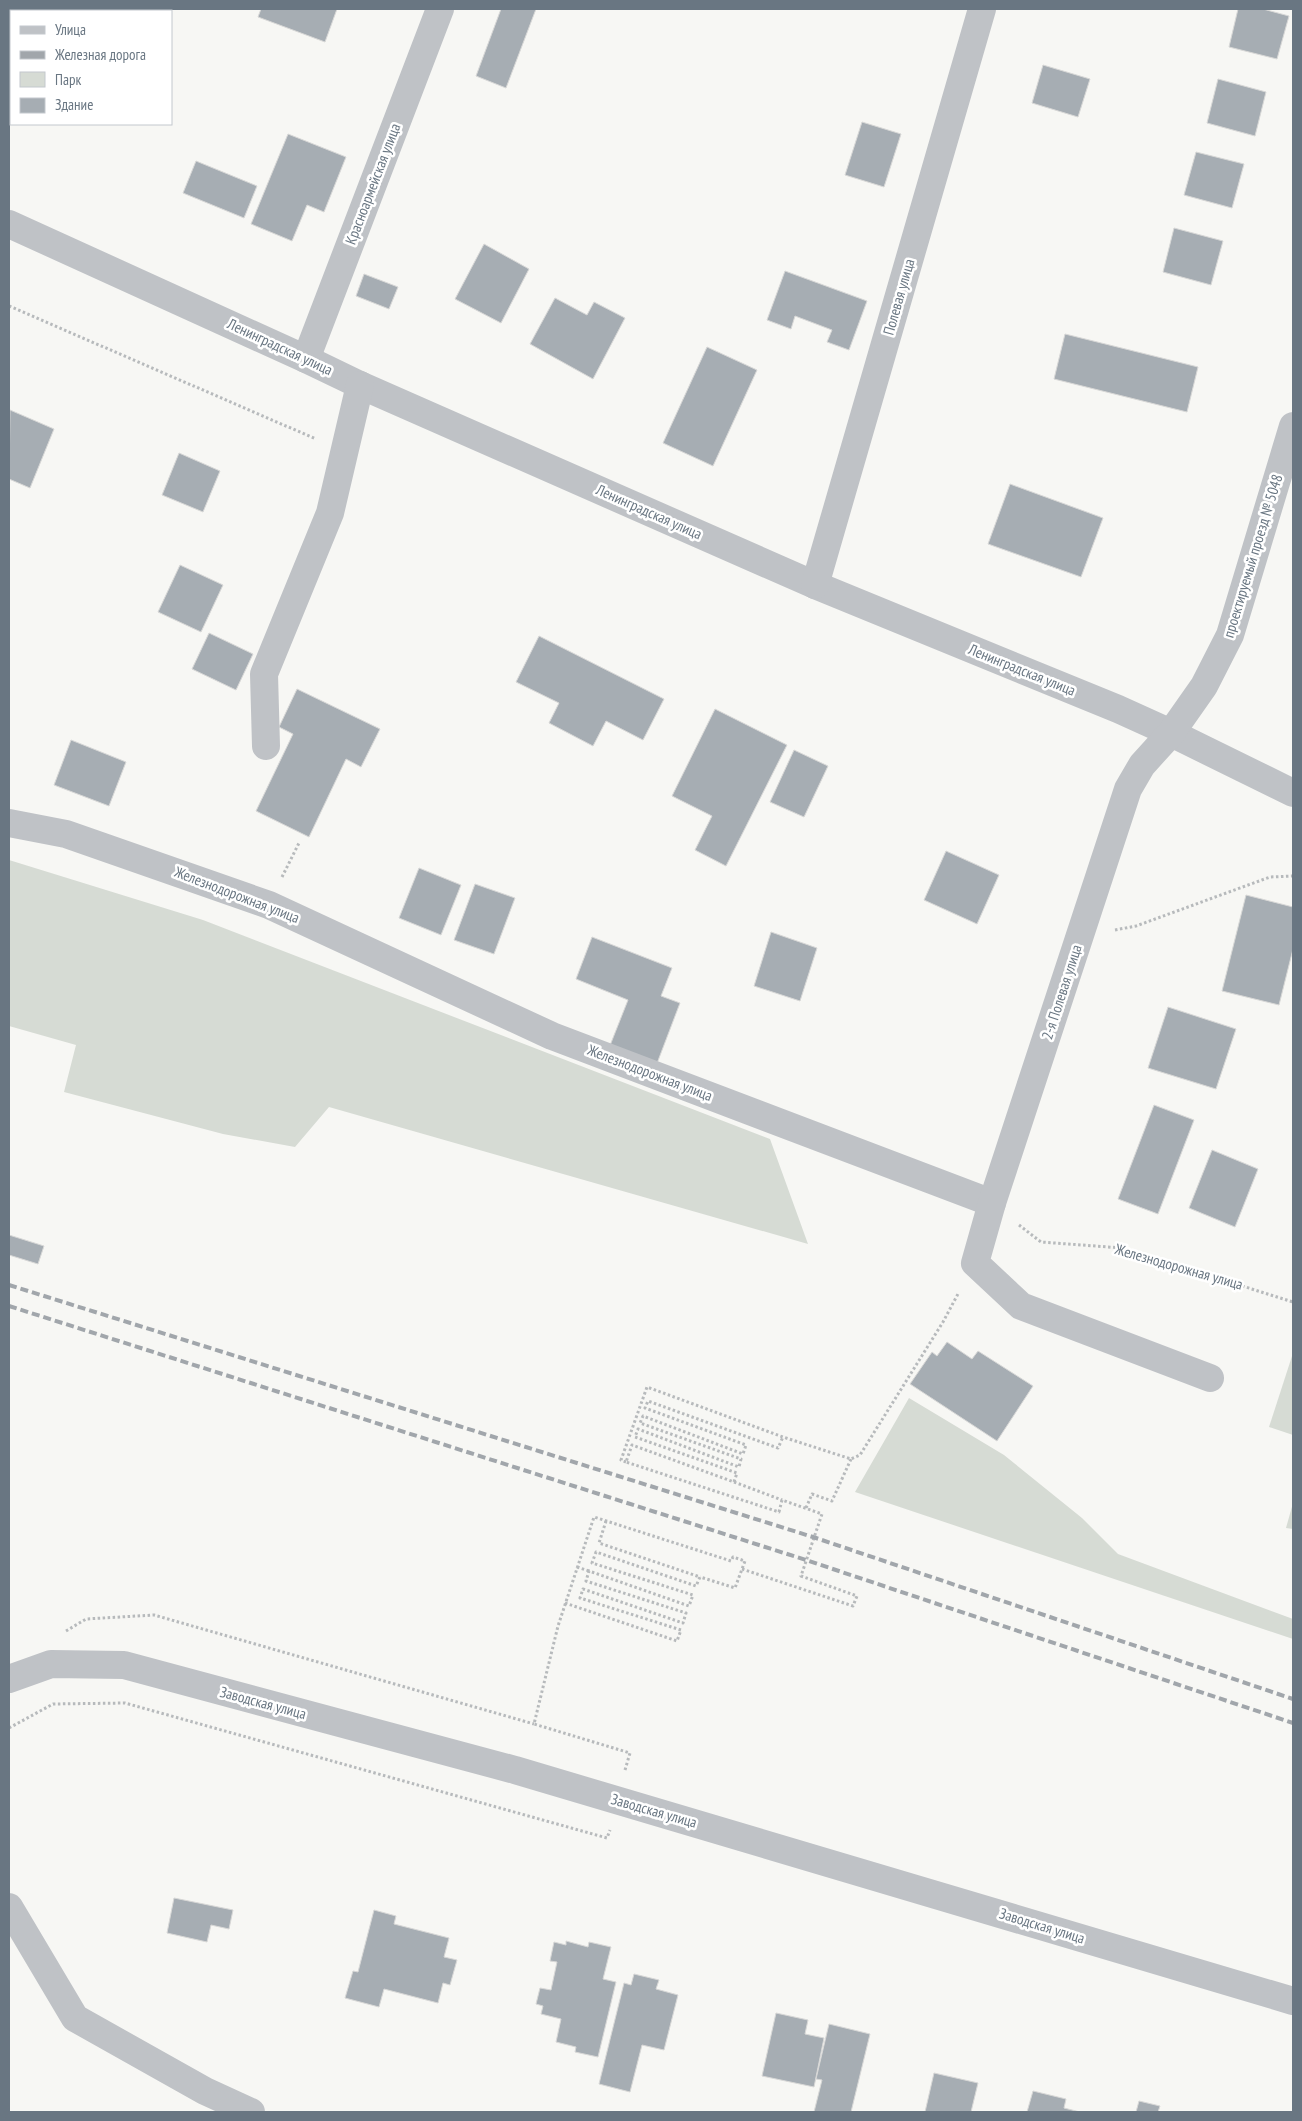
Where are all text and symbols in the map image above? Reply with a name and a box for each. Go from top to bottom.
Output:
legend [10,10,172,125]
text: Улица [55,20,86,39]
text: Железная дорога [54,45,146,64]
text: Парк [55,70,81,89]
text: Здание [55,95,93,114]
street label: Красноармейская улица [341,121,404,247]
street label: Полевая улица [879,257,918,337]
street label: Ленинградская улица [224,313,336,379]
street label: проектируемый проезд № 5048 [1219,472,1286,640]
street label: Ленинградская улица [592,479,705,543]
street label: Ленинградская улица [965,639,1078,700]
street label: Железнодорожная улица [171,862,302,927]
street label: 2-я Полевая улица [1037,942,1086,1042]
street label: Железнодорожная улица [584,1040,715,1105]
street label: Железнодорожная улица [1112,1239,1245,1294]
street label: Заводская улица [218,1682,308,1723]
street label: Заводская улица [609,1789,699,1832]
street label: Заводская улица [997,1904,1087,1948]

